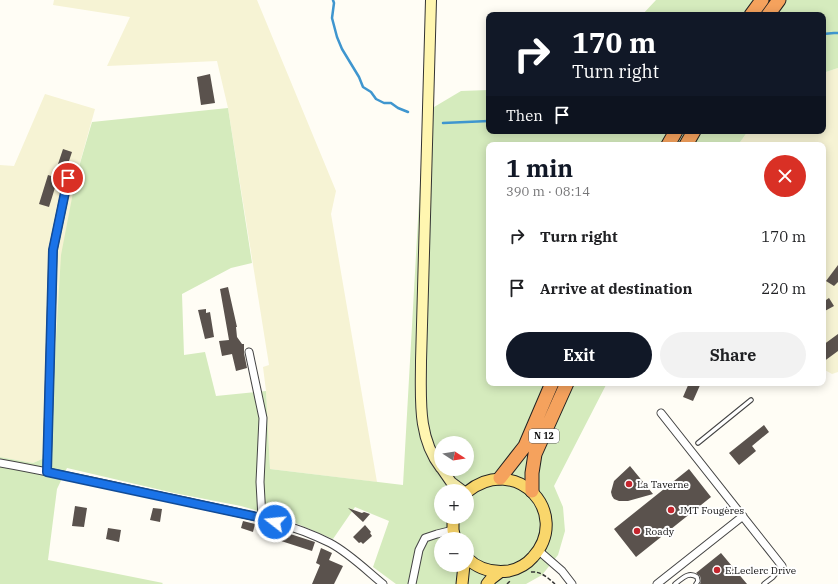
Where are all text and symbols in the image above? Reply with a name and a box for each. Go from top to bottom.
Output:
text: 170 m [572,24,656,61]
icon: right [506,28,558,80]
text: Turn right [572,60,659,83]
icon: arrive [551,104,573,126]
text: Then [506,106,543,125]
text: 1 min [506,152,573,184]
button: close [764,155,806,197]
pin [51,161,85,195]
icon: arrive [57,167,79,189]
text: 390 m · 08:14 [506,183,590,200]
icon: right [506,225,528,247]
text: Turn right [540,227,618,246]
text: 170 m [761,227,806,246]
icon: arrive [506,277,528,299]
text: Arrive at destination [540,279,692,298]
text: 220 m [761,279,806,298]
button: Exit [506,332,652,378]
button: Share [660,332,806,378]
road number: N 12 [529,429,559,443]
north arrow [434,436,474,476]
map controls [434,436,474,572]
place label: La Taverne [637,478,689,491]
marker: La Taverne [624,479,634,489]
button: + [434,484,474,524]
position arrow [254,501,296,543]
place label: JMT Fougères [679,504,744,517]
marker: JMT Fougères [666,505,676,515]
place label: Roady [645,525,675,538]
marker: Roady [632,526,642,536]
button: − [434,532,474,572]
place label: E.Leclerc Drive [725,564,796,577]
marker: E.Leclerc Drive [712,565,722,575]

